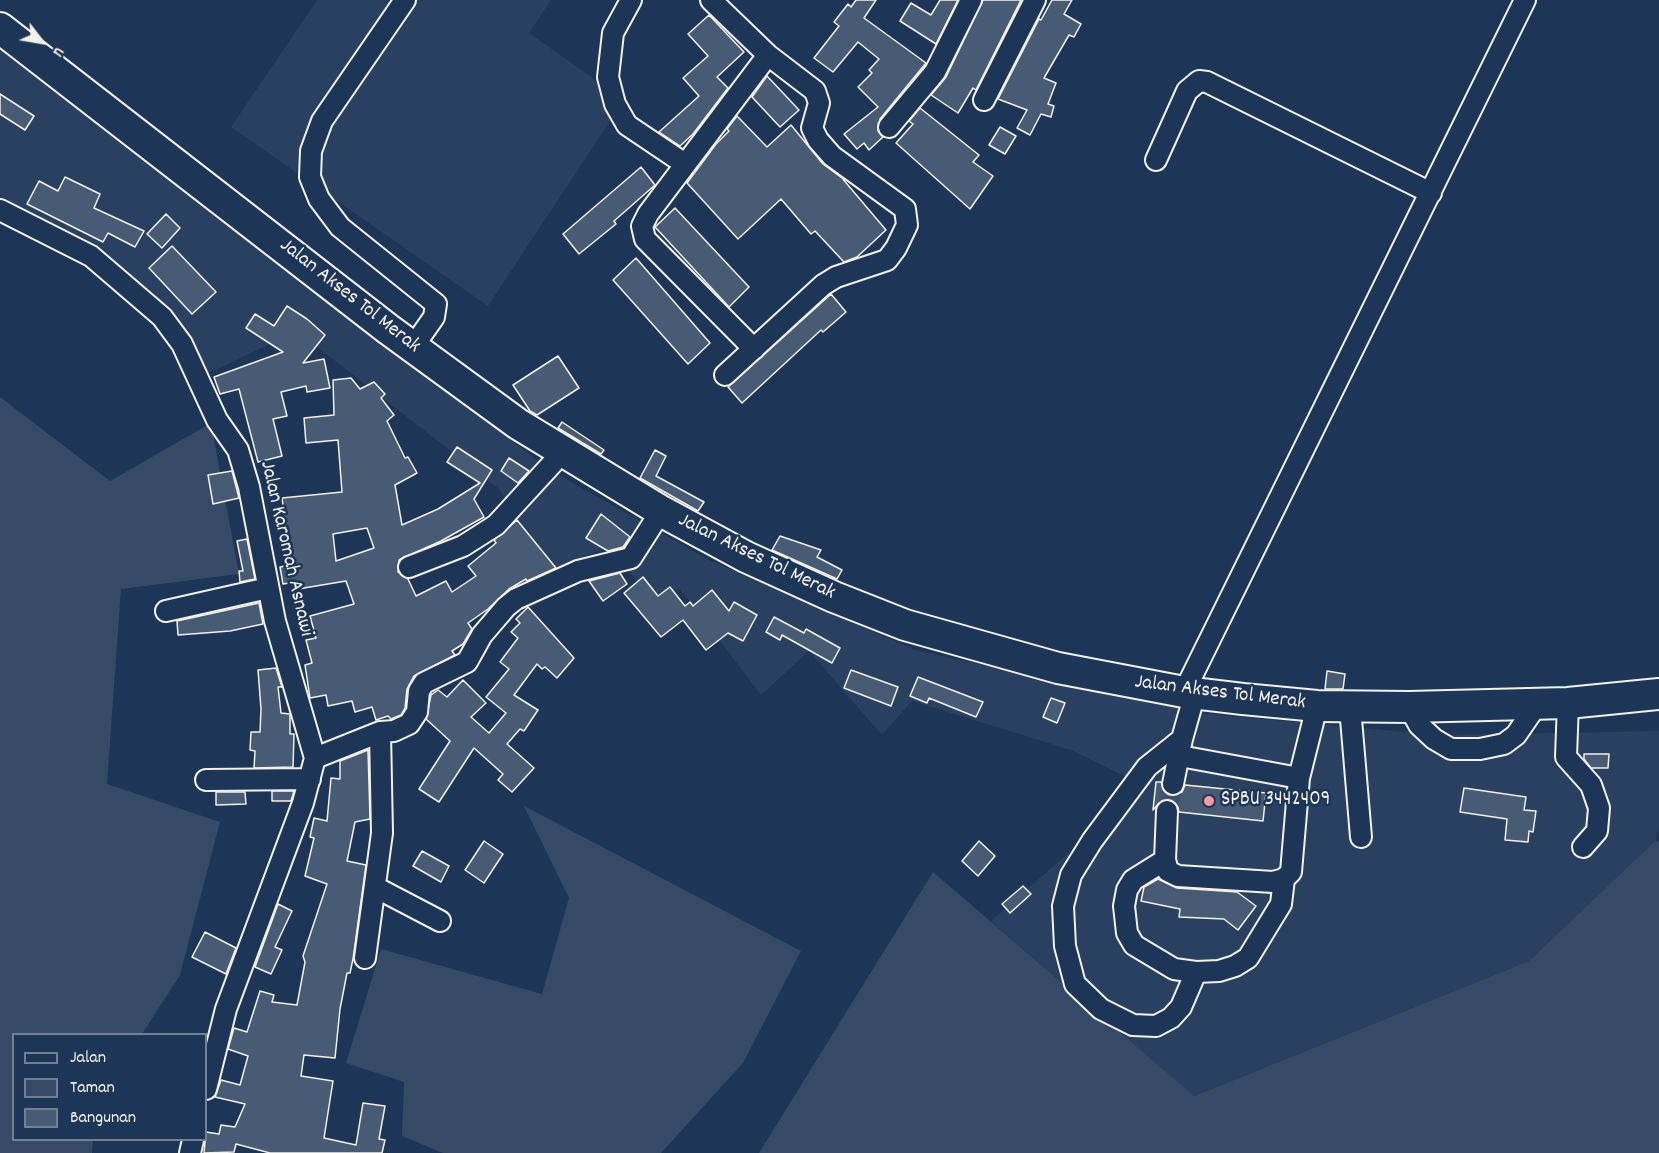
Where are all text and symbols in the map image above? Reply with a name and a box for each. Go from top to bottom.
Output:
north arrow [12,12,72,72]
text: U [46,42,70,61]
street label: Jalan Akses Tol Merak [273,234,425,360]
street label: Jalan Karomah Asnawi [253,459,317,639]
street label: Jalan Akses Tol Merak [673,509,839,607]
street label: Jalan Akses Tol Merak [1133,671,1307,717]
place label: SPBU 3442409 [1221,788,1330,814]
marker: SPBU 3442409 [1202,794,1216,808]
legend [12,1033,207,1141]
text: Jalan [70,1046,106,1071]
text: Taman [70,1076,115,1101]
text: Bangunan [70,1106,136,1131]

